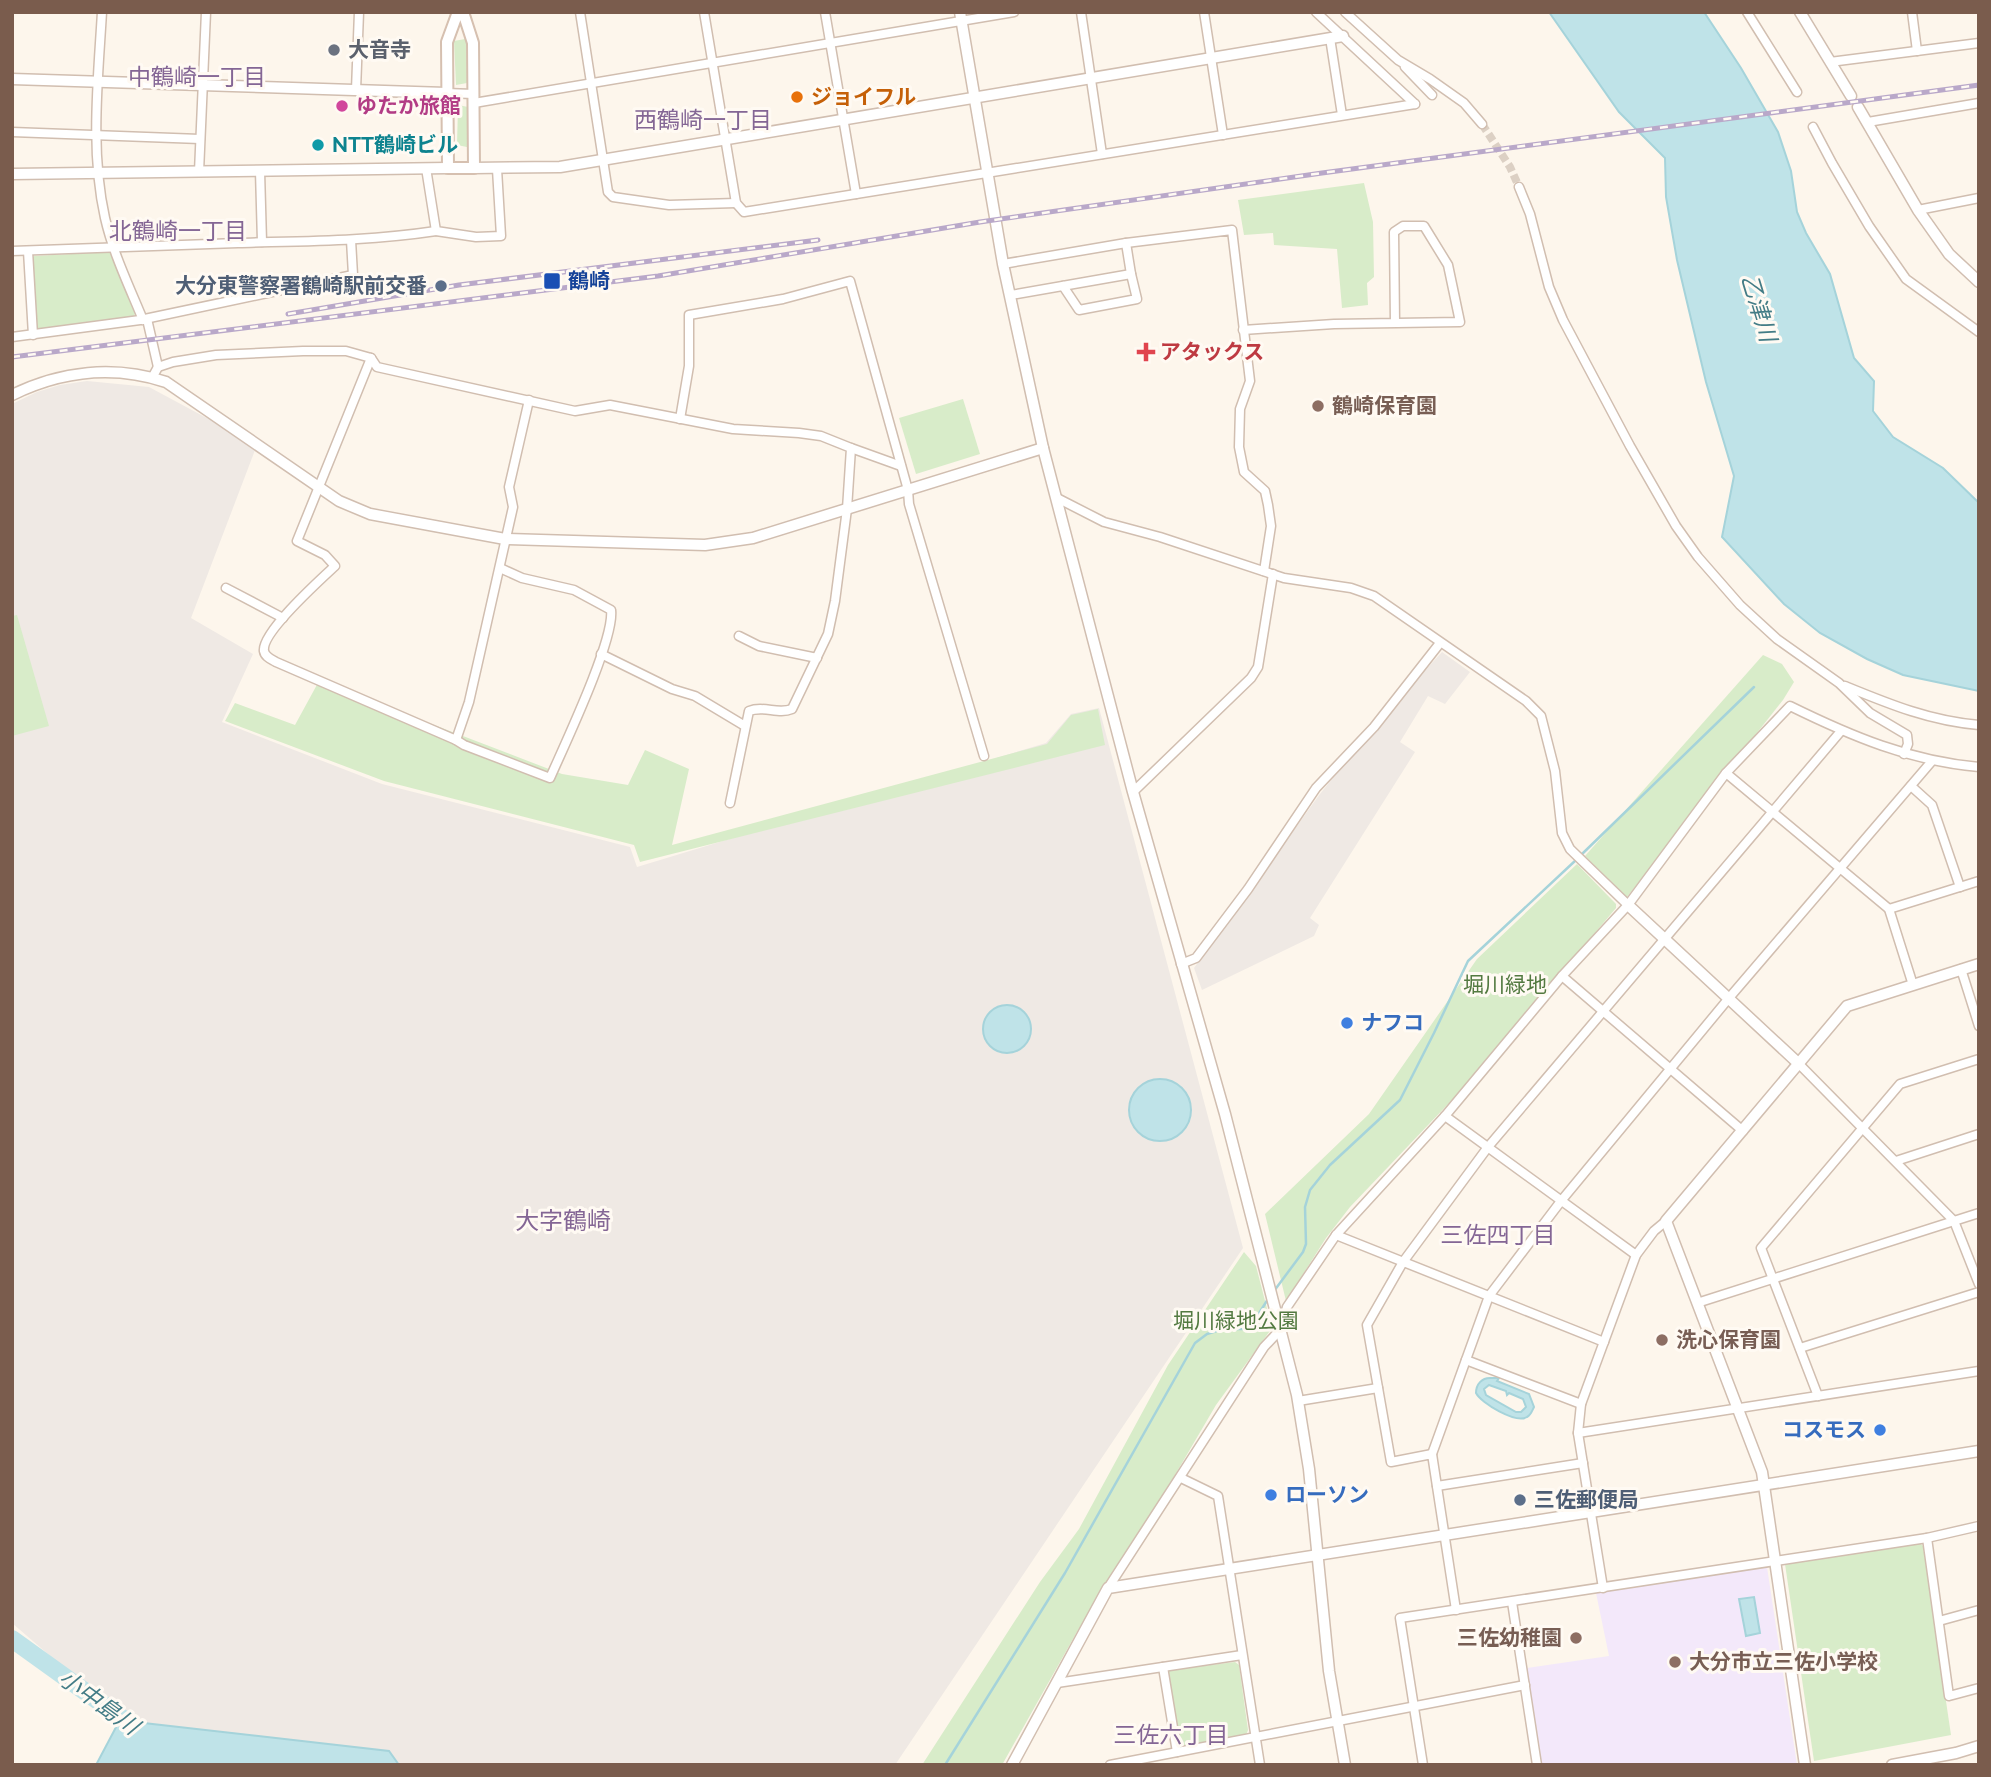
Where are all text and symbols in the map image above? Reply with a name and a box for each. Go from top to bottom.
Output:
place label: 大音寺 [348,37,411,62]
marker: 大音寺 [326,42,342,58]
district label: 中鶴崎一丁目 [128,63,266,90]
place label: ジョイフル [811,84,916,109]
marker: ジョイフル [789,89,805,105]
place label: ゆたか旅館 [356,93,461,118]
marker: ゆたか旅館 [334,98,350,114]
district label: 西鶴崎一丁目 [634,106,772,133]
place label: NTT鶴崎ビル [332,132,458,157]
marker: NTT鶴崎ビル [310,137,326,153]
district label: 北鶴崎一丁目 [109,217,247,244]
place label: 鶴崎 [568,268,610,293]
marker: 鶴崎 [542,271,562,291]
water label: 乙津川 [1736,271,1783,348]
place label: 大分東警察署鶴崎駅前交番 [175,273,427,298]
marker: 大分東警察署鶴崎駅前交番 [433,278,449,294]
place label: アタックス [1160,339,1264,364]
marker: アタックス [1138,344,1154,360]
place label: 鶴崎保育園 [1332,393,1437,418]
marker: 鶴崎保育園 [1310,398,1326,414]
park label: 堀川緑地 [1463,972,1547,997]
place label: ナフコ [1361,1010,1424,1035]
marker: ナフコ [1339,1015,1355,1031]
district label: 大字鶴崎 [515,1206,611,1235]
district label: 三佐四丁目 [1441,1221,1556,1248]
park label: 堀川緑地公園 [1173,1308,1299,1333]
place label: 洗心保育園 [1676,1327,1781,1352]
marker: 洗心保育園 [1654,1332,1670,1348]
place label: コスモス [1782,1417,1866,1442]
marker: コスモス [1872,1422,1888,1438]
place label: ローソン [1285,1482,1369,1507]
marker: ローソン [1263,1487,1279,1503]
place label: 三佐郵便局 [1534,1487,1639,1512]
marker: 三佐郵便局 [1512,1492,1528,1508]
place label: 三佐幼稚園 [1457,1625,1562,1650]
marker: 三佐幼稚園 [1568,1630,1584,1646]
place label: 大分市立三佐小学校 [1689,1649,1878,1674]
marker: 大分市立三佐小学校 [1667,1654,1683,1670]
water label: 小中島川 [54,1664,147,1741]
district label: 三佐六丁目 [1114,1721,1229,1748]

